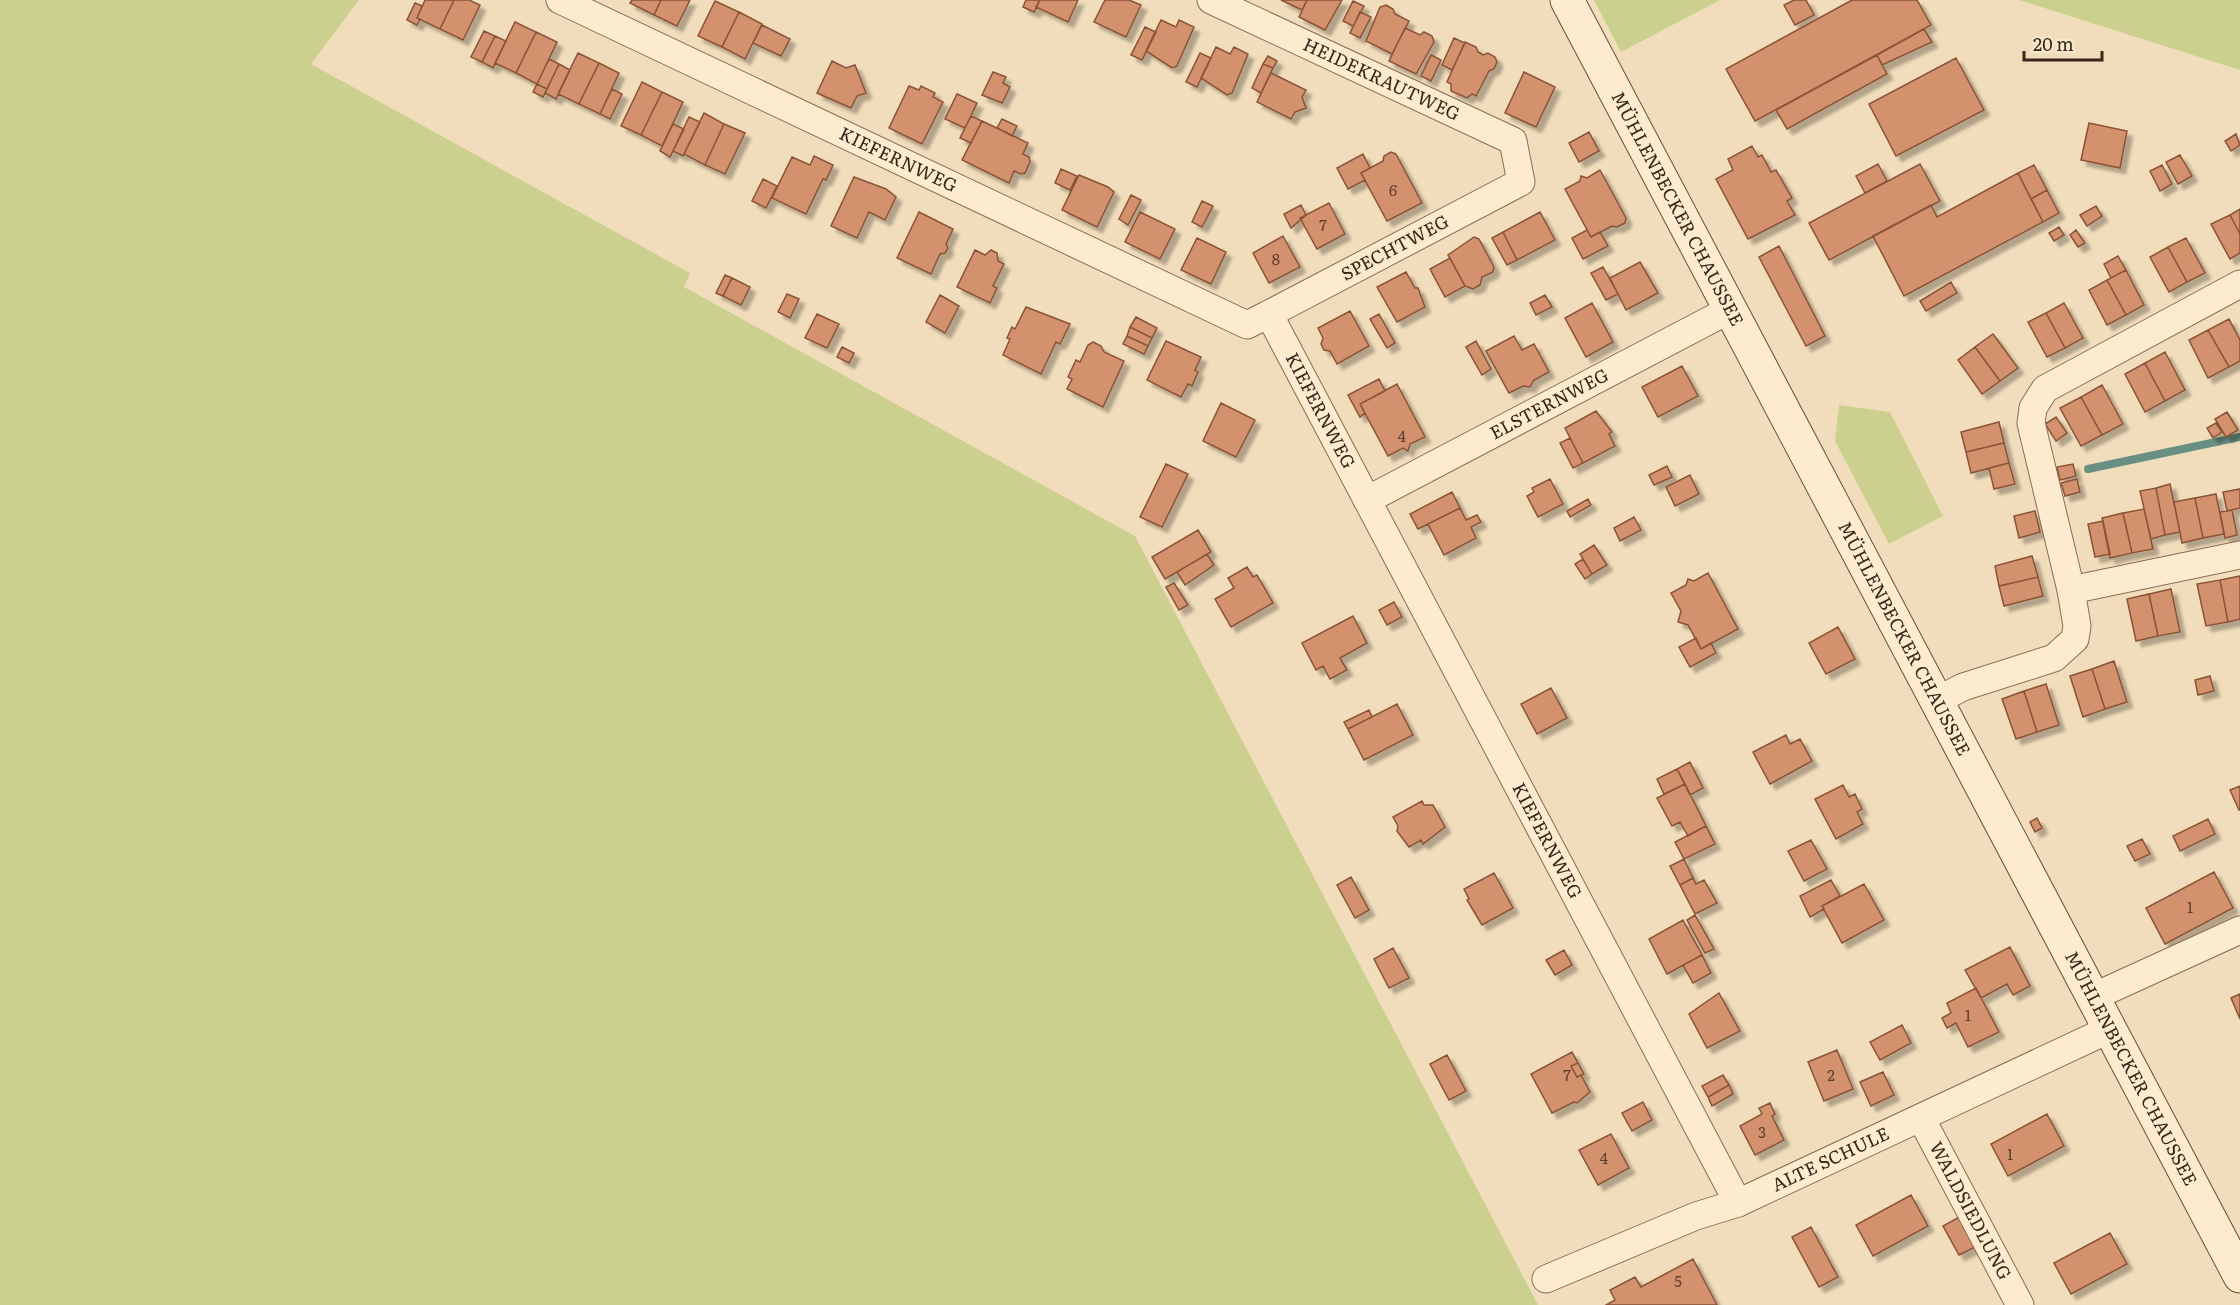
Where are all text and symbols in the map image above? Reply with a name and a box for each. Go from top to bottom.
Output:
scale bar [2024,24,2102,62]
street label: HEIDEKRAUTWEG [1299,30,1465,126]
text: 20 m [2033,30,2074,57]
street label: MÜHLENBECKER CHAUSSEE [1605,86,1751,330]
street label: KIEFERNWEG [835,119,962,198]
house number: 6 [1389,178,1397,201]
street label: SPECHTWEG [1336,207,1453,286]
house number: 7 [1319,213,1327,236]
house number: 8 [1272,247,1280,270]
street label: KIEFERNWEG [1280,347,1363,473]
street label: ELSTERNWEG [1485,361,1613,445]
house number: 4 [1398,424,1406,447]
street label: MÜHLENBECKER CHAUSSEE [1832,516,1978,760]
street label: KIEFERNWEG [1506,777,1590,903]
house number: 1 [2187,895,2193,918]
street label: MÜHLENBECKER CHAUSSEE [2059,946,2205,1190]
house number: 1 [1965,1003,1971,1026]
house number: 7 [1563,1063,1571,1086]
house number: 2 [1827,1063,1835,1086]
street label: ALTE SCHULE [1767,1119,1893,1197]
house number: 3 [1758,1120,1766,1143]
street label: WALDSIEDLUNG [1924,1136,2019,1284]
house number: 1 [2007,1142,2013,1165]
house number: 4 [1600,1146,1608,1169]
house number: 5 [1674,1269,1682,1292]

